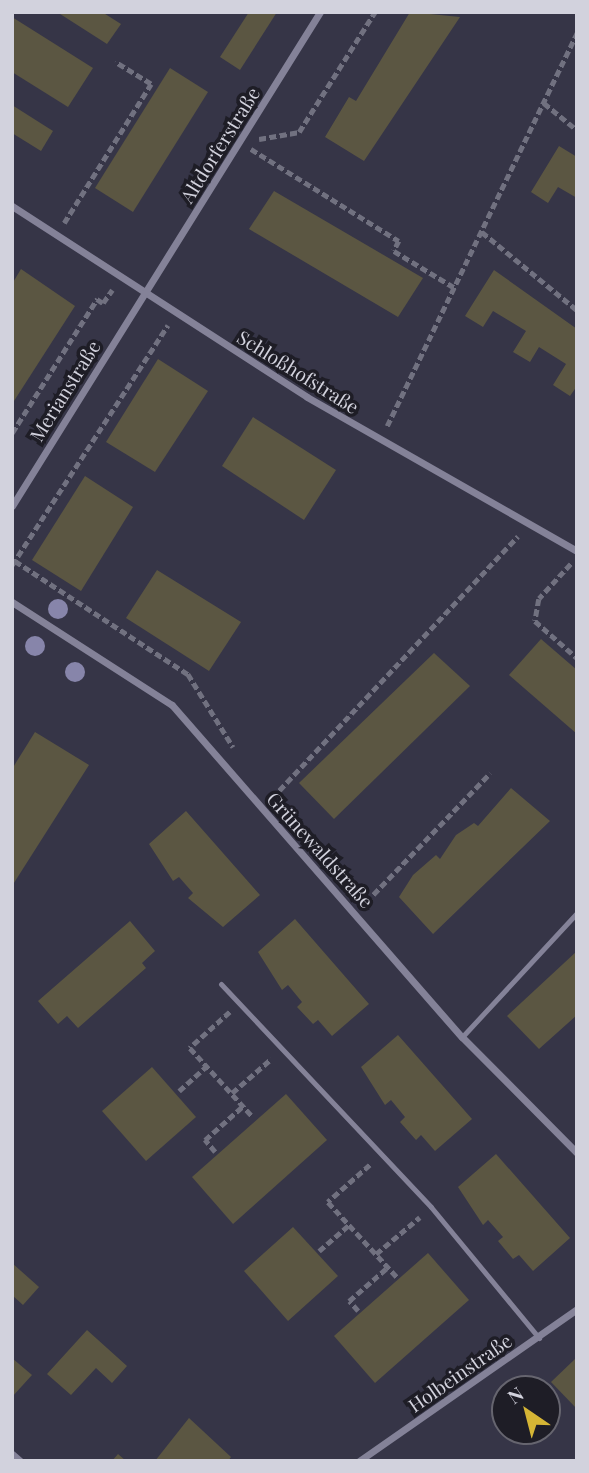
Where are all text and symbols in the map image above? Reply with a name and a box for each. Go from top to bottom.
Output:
street label: Altdorferstraße [175,83,265,207]
street label: Schloßhofstraße [233,325,363,419]
street label: Merianstraße [25,336,105,446]
street label: Grünewaldstraße [262,787,378,913]
street label: Holbeinstraße [404,1329,516,1417]
north arrow [491,1375,561,1445]
text: N [502,1380,528,1409]

